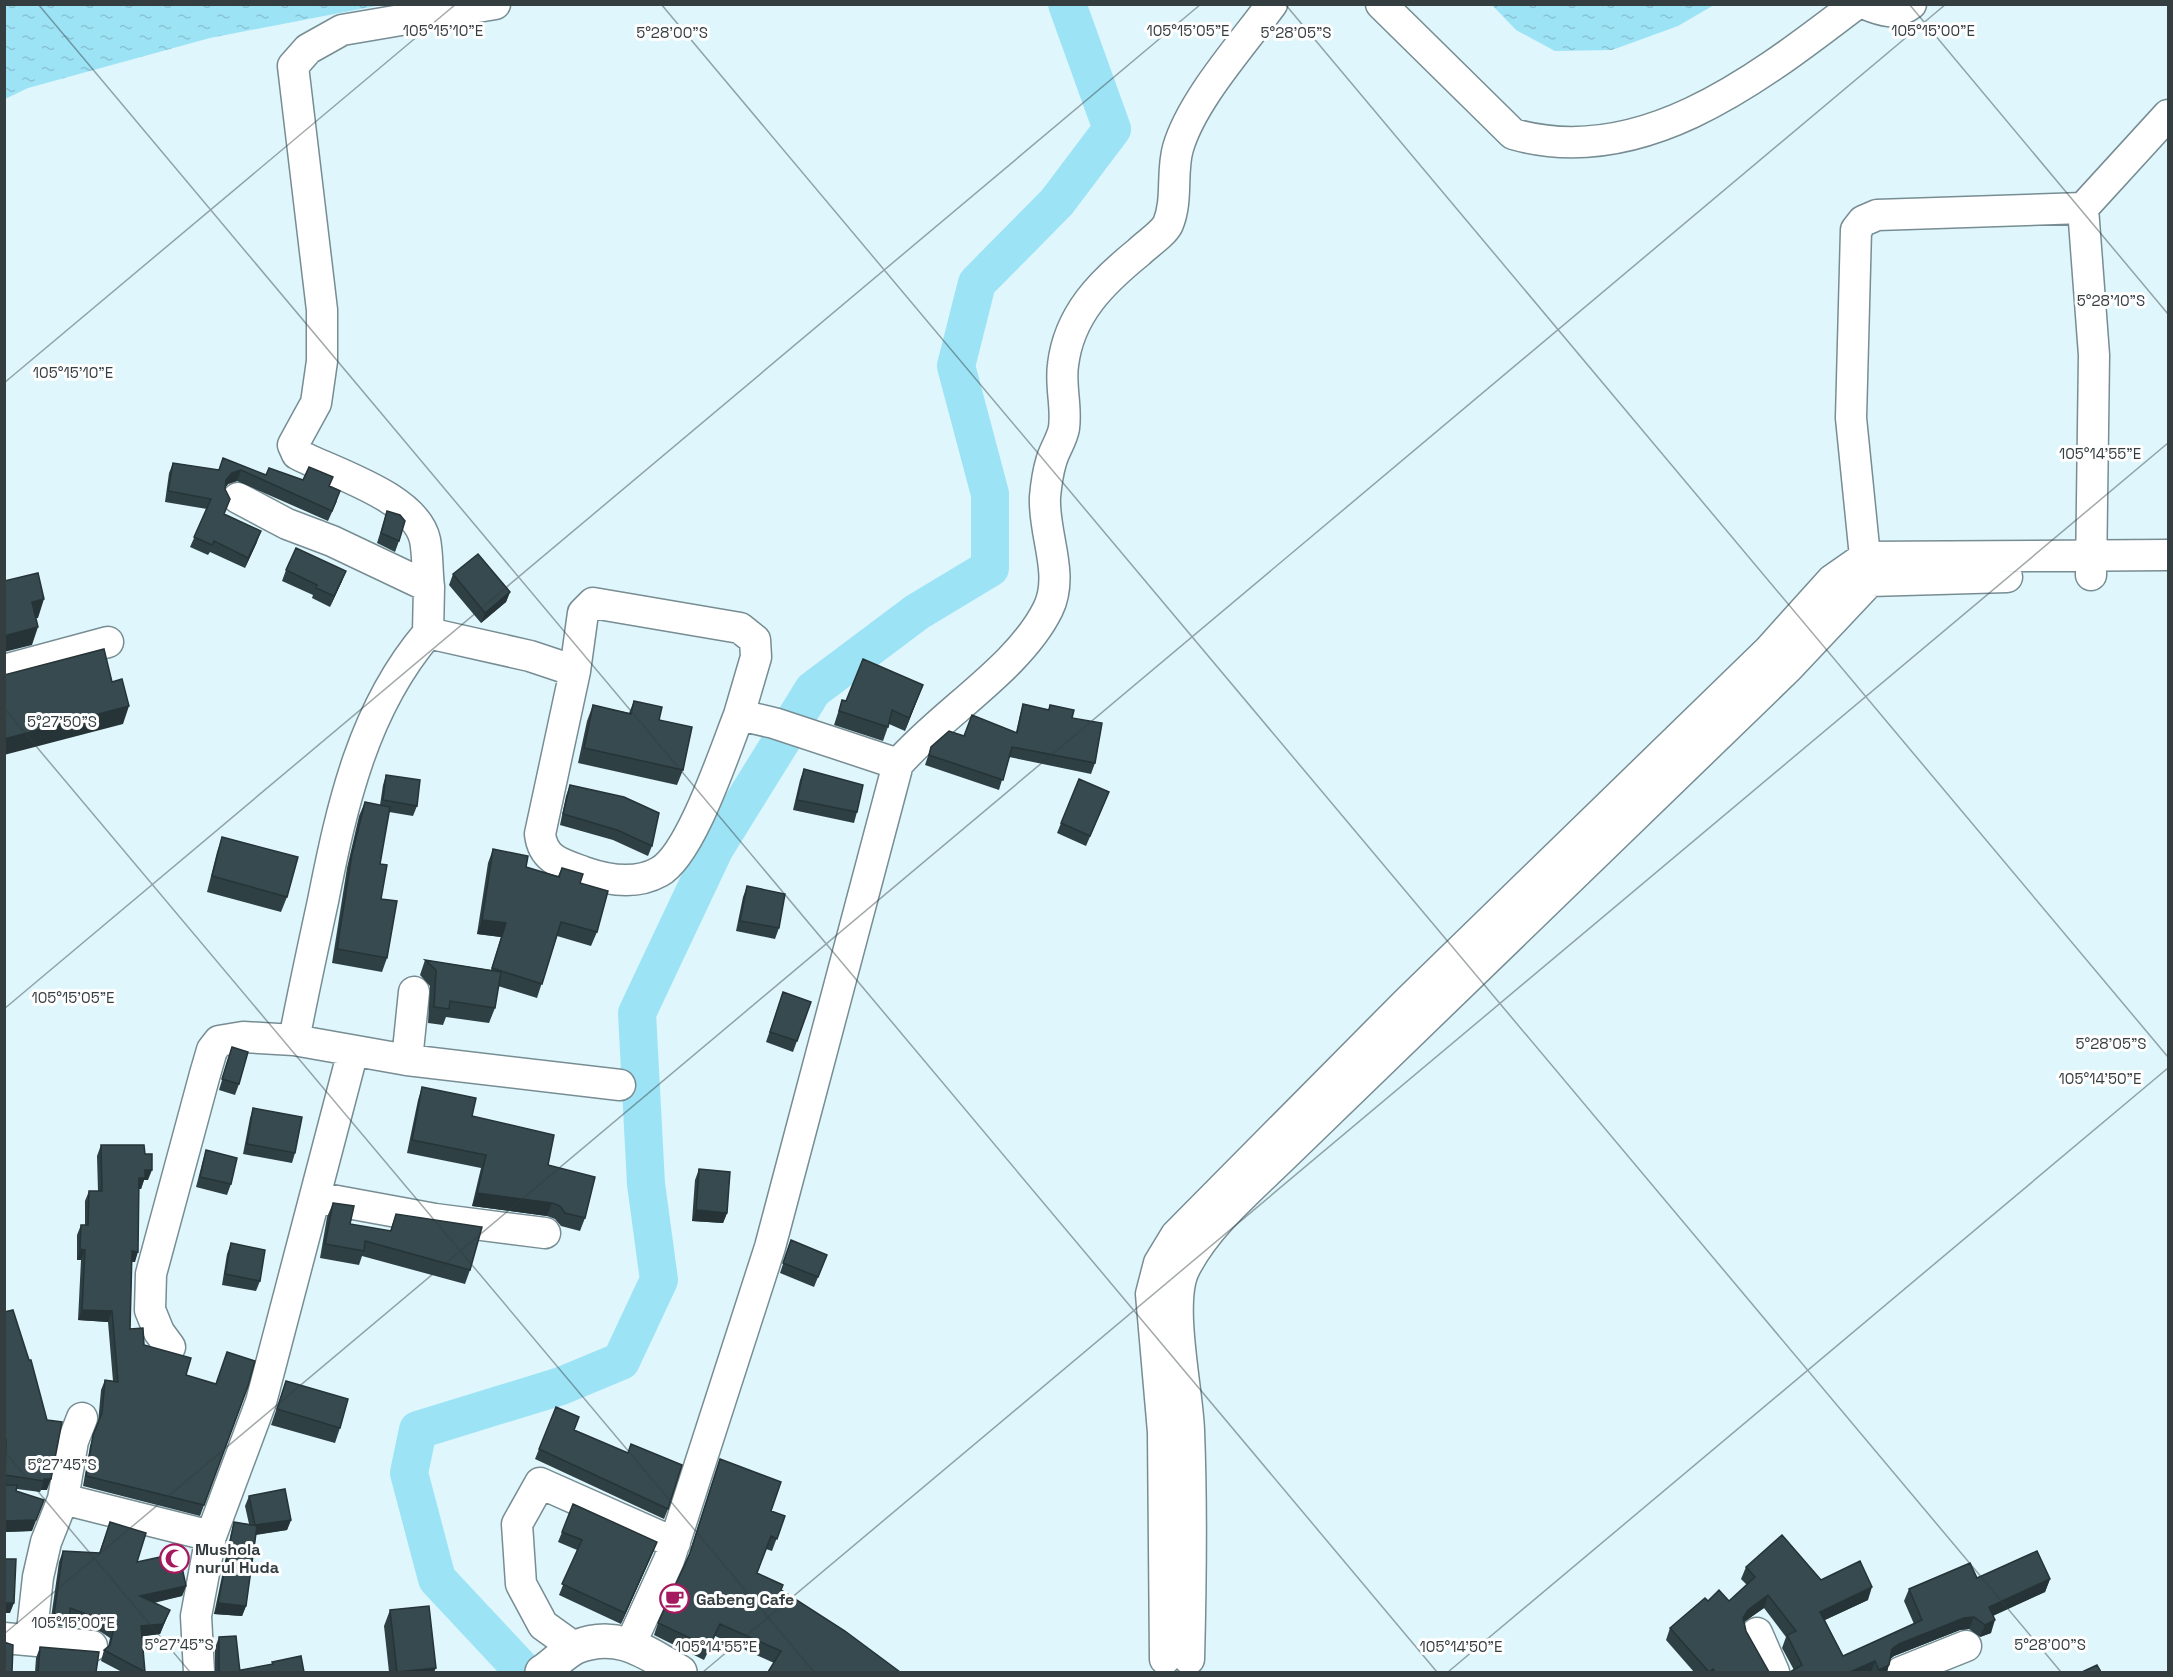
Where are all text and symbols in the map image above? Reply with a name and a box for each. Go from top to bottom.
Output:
text: 105°15'10"E [403,21,483,40]
text: 105°15'05"E [1146,21,1230,40]
text: 105°15'00"E [1891,21,1975,40]
text: 5°28'00"S [636,23,708,42]
text: 5°28'05"S [1260,23,1332,42]
text: 5°28'10"S [2077,291,2145,310]
text: 105°15'10"E [33,363,113,382]
text: 105°14'55"E [2059,444,2141,463]
text: 5°27'50"S [27,712,97,731]
text: 105°15'05"E [31,988,115,1007]
text: 5°28'05"S [2075,1034,2147,1053]
text: 105°14'50"E [2059,1069,2141,1088]
text: 5°27'45"S [27,1455,97,1474]
place label: Mushola nurul Huda [195,1539,279,1578]
mosque icon: Mushola nurul Huda [158,1542,190,1574]
cafe icon: Gabeng Cafe [659,1583,691,1615]
place label: Gabeng Cafe [696,1589,794,1610]
text: 105°15'00"E [31,1613,115,1632]
text: 5°27'45"S [144,1635,214,1654]
text: 5°28'00"S [2014,1635,2086,1654]
text: 105°14'55"E [675,1637,757,1656]
text: 105°14'50"E [1420,1637,1502,1656]

